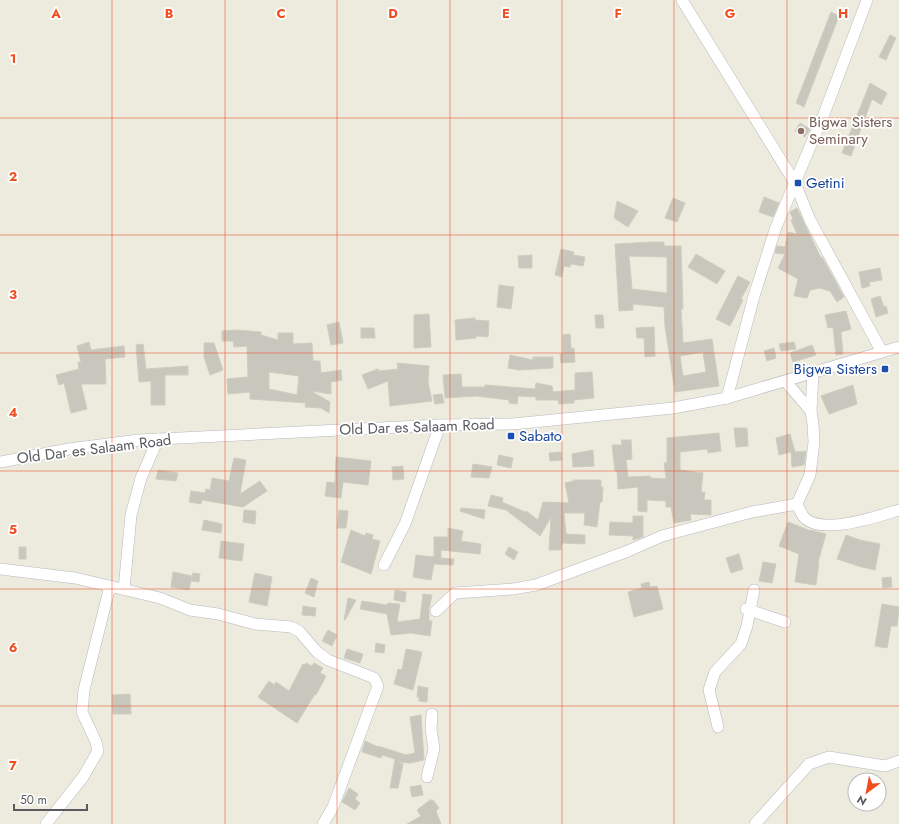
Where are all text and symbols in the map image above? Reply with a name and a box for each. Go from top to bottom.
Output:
text: A [50,4,61,23]
text: B [165,4,174,23]
text: C [276,4,286,23]
text: D [388,4,398,23]
text: E [502,4,510,23]
text: F [614,4,622,23]
text: G [725,4,736,23]
text: H [838,4,848,23]
text: 1 [10,49,16,68]
place label: Bigwa Sisters Seminary [809,111,892,150]
marker: Bigwa Sisters Seminary [796,126,806,136]
text: 2 [9,167,17,186]
place label: Getini [806,172,845,194]
marker: Getini [793,178,803,188]
text: 3 [9,285,17,304]
place label: Bigwa Sisters [794,358,877,380]
marker: Bigwa Sisters [880,364,890,374]
text: 4 [8,403,18,422]
street label: Old Dar es Salaam Road [339,413,495,441]
place label: Sabato [519,425,562,447]
street label: Old Dar es Salaam Road [15,429,173,469]
marker: Sabato [506,431,516,441]
text: 5 [9,520,17,539]
text: 6 [9,638,18,657]
text: 7 [9,756,17,775]
north arrow [847,772,887,812]
scale bar [14,786,87,812]
text: 50 m [20,791,47,809]
text: N [854,791,870,810]

